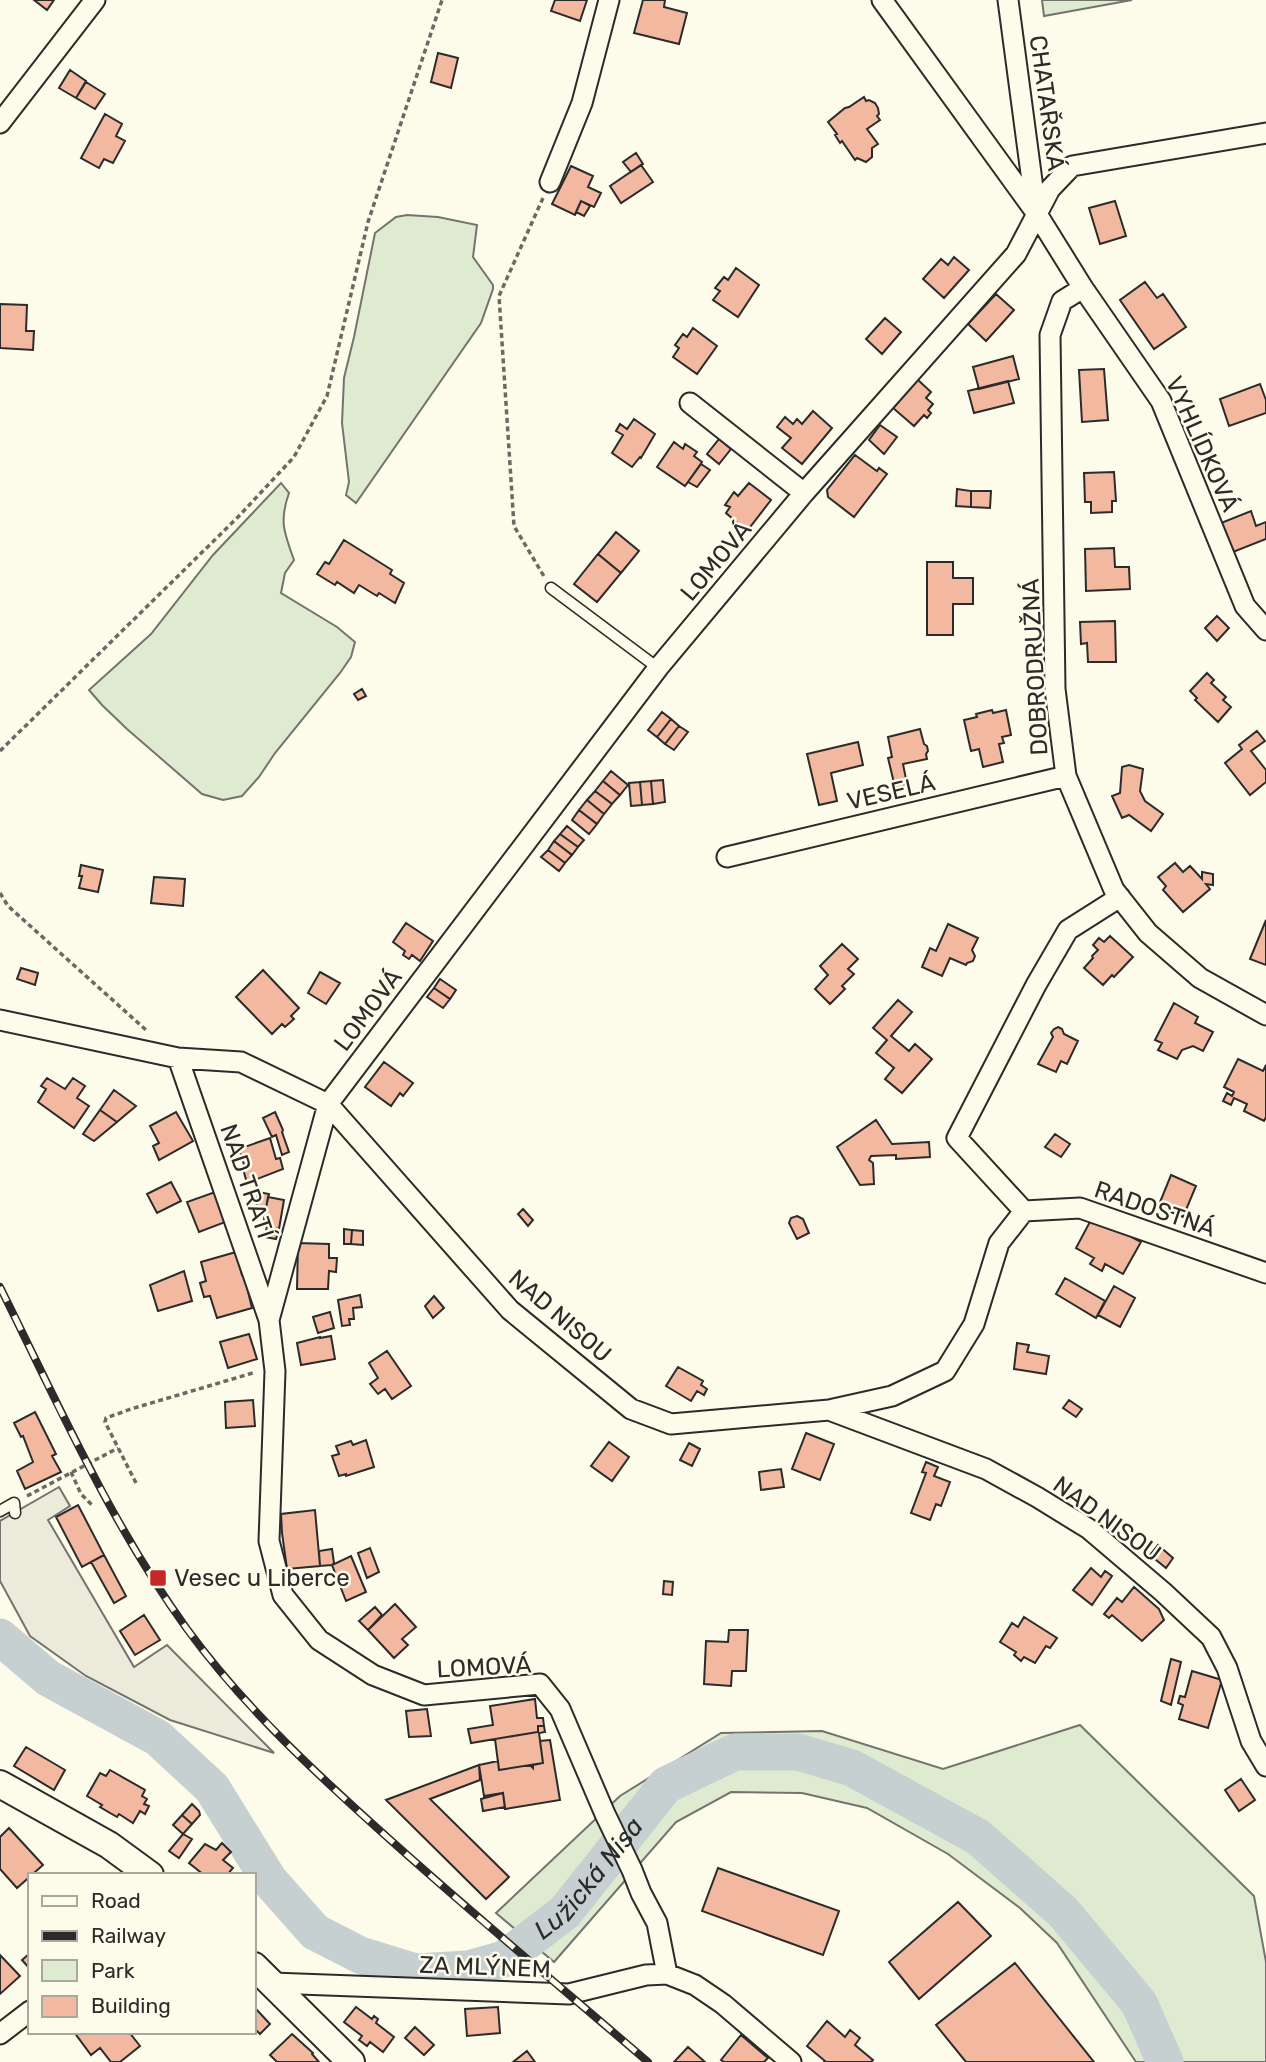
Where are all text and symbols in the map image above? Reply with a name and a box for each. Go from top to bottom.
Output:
street label: CHATAŘSKÁ [1024,33,1070,173]
street label: VYHLÍDKOVÁ [1160,372,1244,516]
street label: LOMOVÁ [675,516,757,606]
street label: DOBRODRUŽNÁ [1016,578,1054,756]
street label: VESELÁ [844,768,938,816]
street label: LOMOVÁ [328,964,408,1056]
street label: NAD TRATÍ [214,1120,280,1243]
street label: RADOSTNÁ [1091,1175,1219,1243]
street label: NAD NISOU [503,1264,617,1368]
street label: NAD NISOU [1048,1471,1166,1567]
place label: Vesec u Liberce [174,1564,350,1592]
marker: Vesec u Liberce [148,1568,168,1588]
street label: LOMOVÁ [436,1651,532,1683]
water label: Lužická Nisa [528,1811,650,1946]
legend [28,1873,256,2034]
text: Road [91,1888,141,1913]
text: Railway [91,1923,166,1948]
street label: ZA MLÝNEM [419,1951,551,1983]
text: Park [91,1958,135,1983]
text: Building [91,1993,171,2018]

